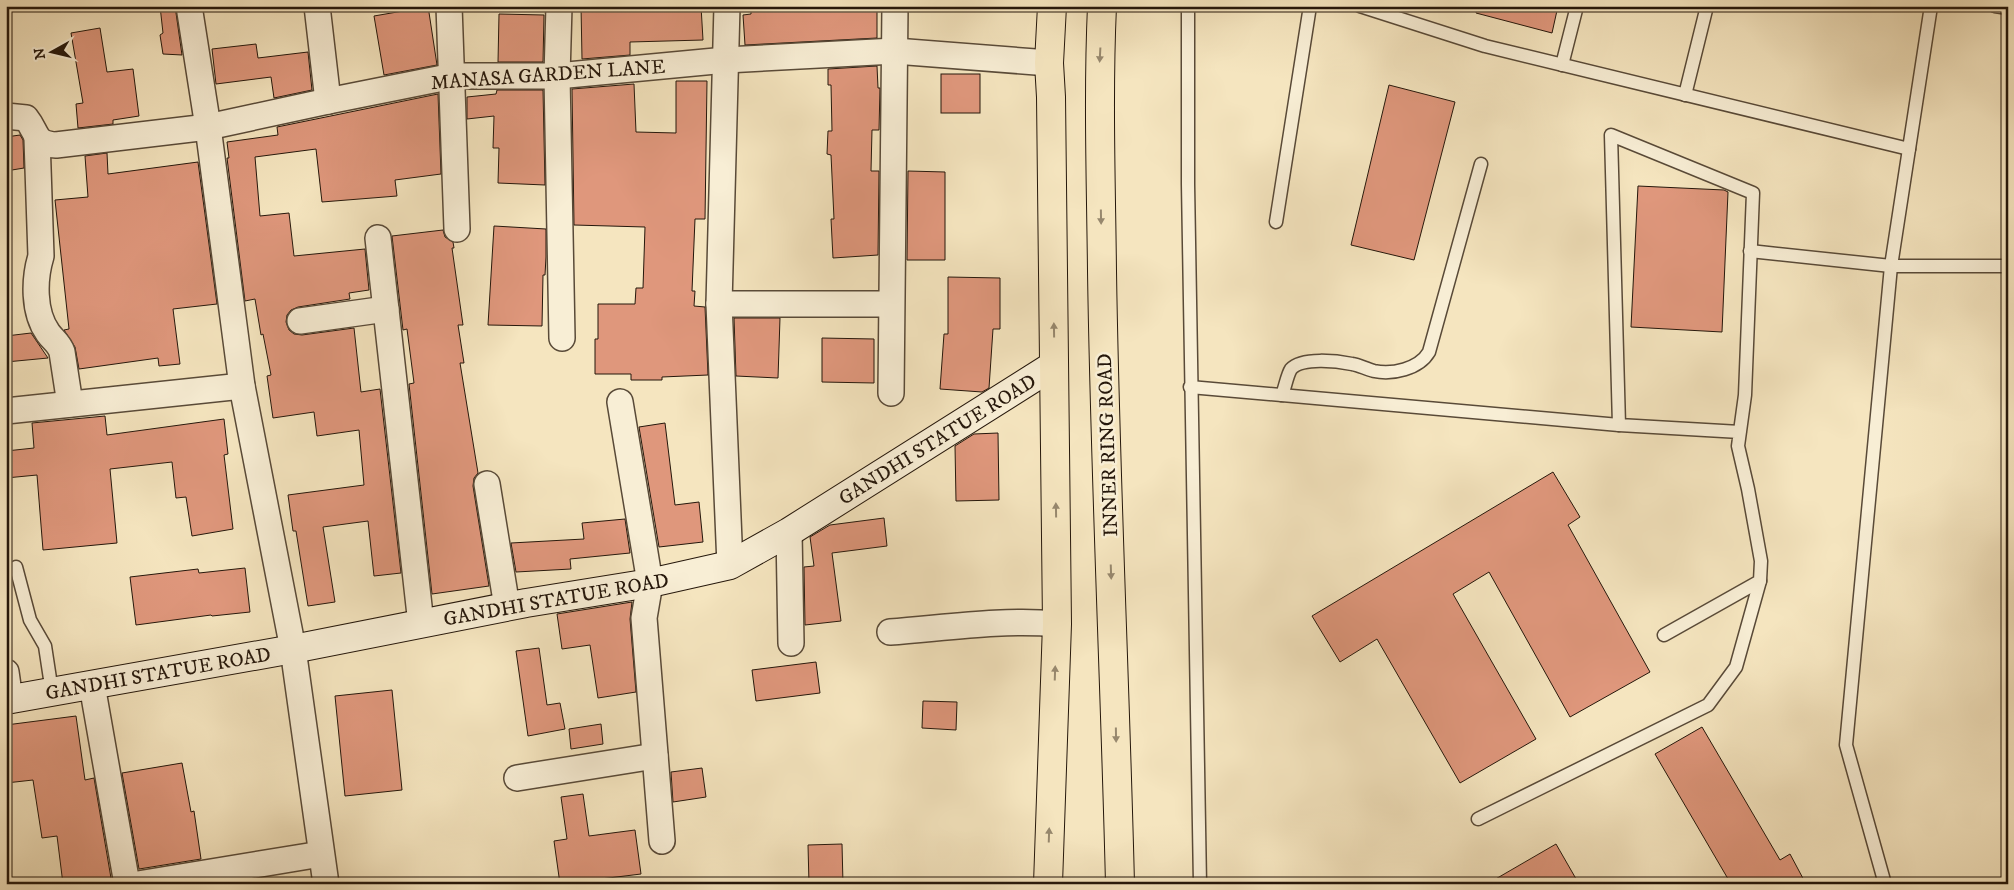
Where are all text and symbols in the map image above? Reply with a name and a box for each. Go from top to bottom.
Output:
north arrow [28,28,78,78]
text: N [30,46,50,61]
one-way arrow [1095,47,1103,63]
street label: MANASA GARDEN LANE [430,55,666,96]
one-way arrow [1097,210,1105,226]
one-way arrow [1050,322,1058,338]
street label: INNER RING ROAD [1093,353,1124,537]
street label: GANDHI STATUE ROAD [834,369,1041,511]
one-way arrow [1052,502,1060,518]
one-way arrow [1108,565,1116,581]
street label: GANDHI STATUE ROAD [442,568,671,633]
street label: GANDHI STATUE ROAD [44,642,273,707]
one-way arrow [1051,664,1059,680]
one-way arrow [1113,727,1121,743]
one-way arrow [1046,827,1054,843]

